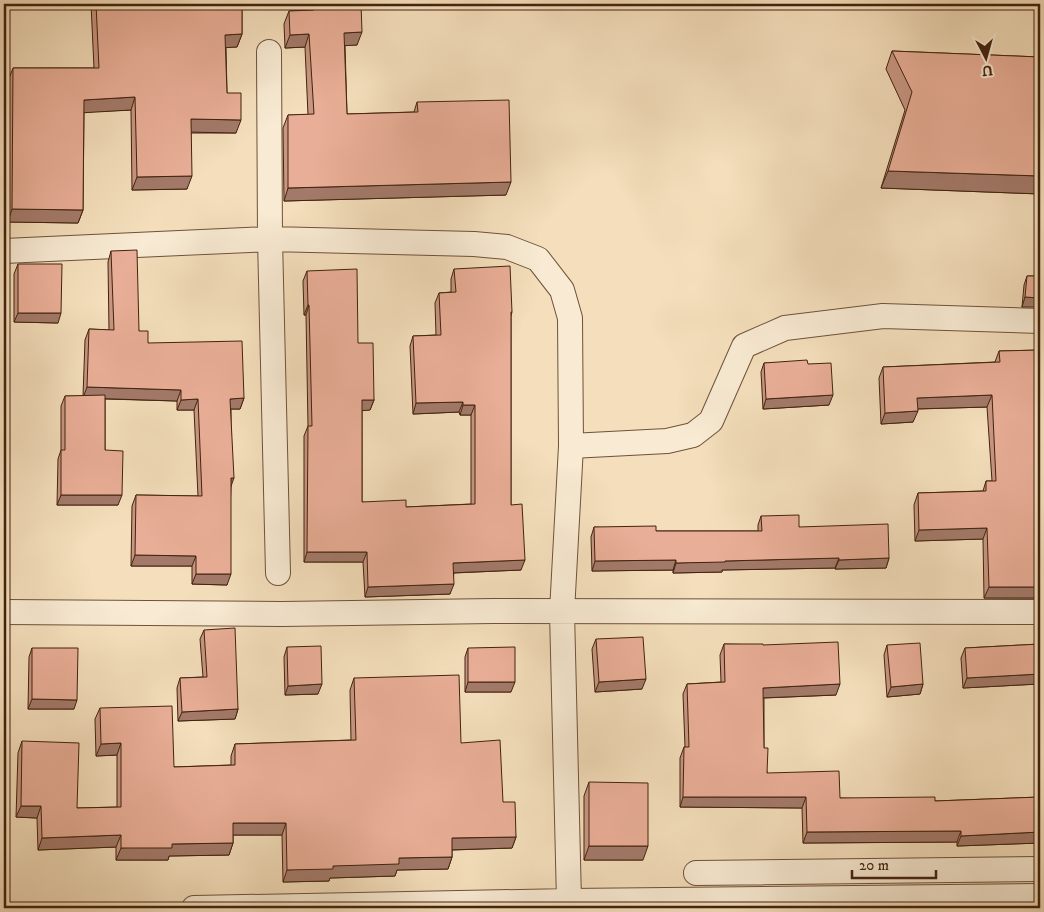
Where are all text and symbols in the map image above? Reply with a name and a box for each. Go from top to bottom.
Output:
north arrow [962,32,1012,82]
text: U [981,60,994,79]
scale bar [852,847,935,879]
text: 20 m [859,856,889,875]

